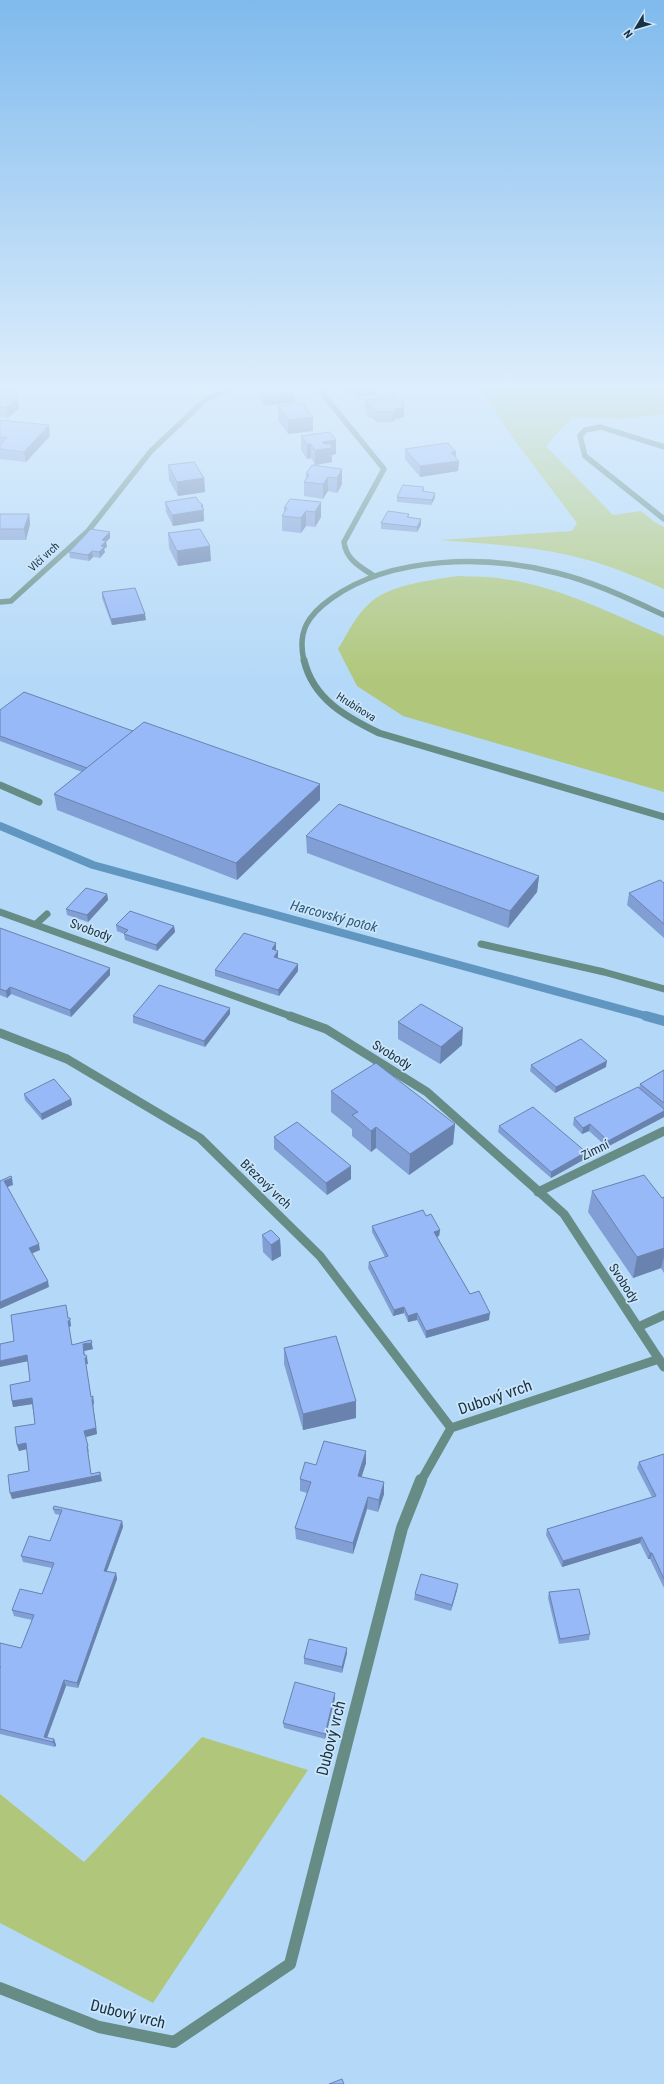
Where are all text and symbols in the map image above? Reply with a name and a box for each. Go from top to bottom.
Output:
north arrow [616,8,656,48]
text: N [621,27,636,41]
street label: Vlčí vrch [26,540,62,574]
street label: Hrubínova [334,690,378,724]
water label: Harcovský potok [289,897,380,936]
street label: Svobody [68,916,115,945]
street label: Svobody [370,1037,415,1073]
street label: Zimní [579,1137,612,1163]
street label: Březový vrch [238,1156,294,1212]
street label: Svobody [606,1261,642,1306]
street label: Dubový vrch [456,1376,534,1418]
street label: Dubový vrch [313,1699,349,1777]
street label: Dubový vrch [89,1996,167,2032]

